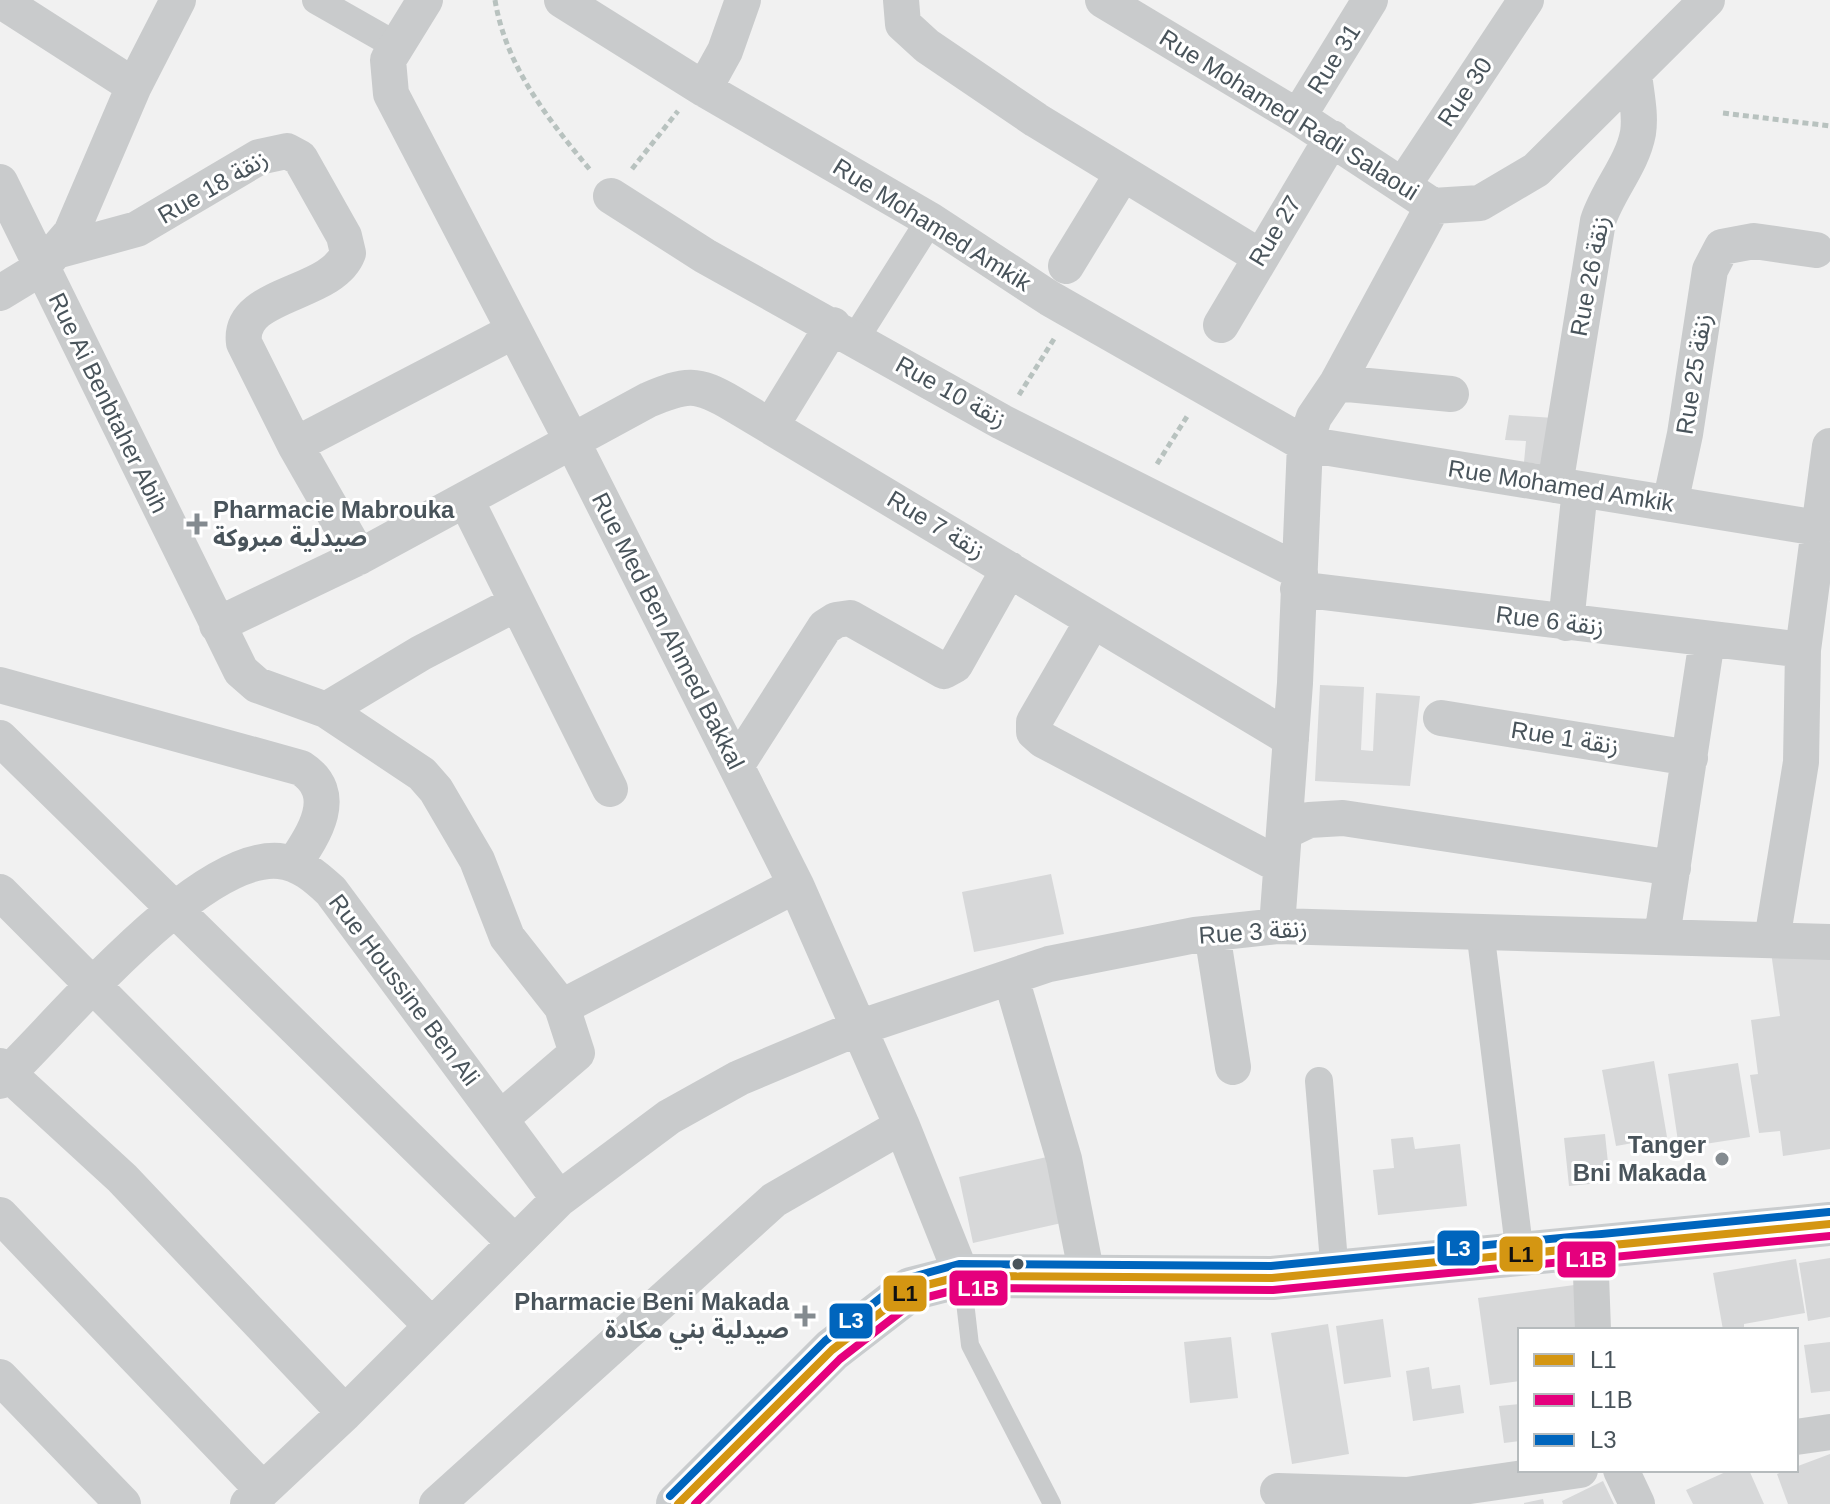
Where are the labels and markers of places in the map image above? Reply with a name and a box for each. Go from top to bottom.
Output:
place label: Pharmacie Mabrouka صيدلية مبروكة [213,496,455,552]
marker: Pharmacie Mabrouka صيدلية مبروكة [188,515,206,533]
place label: Tanger Bni Makada [1573,1131,1707,1186]
marker: Tanger Bni Makada [1713,1150,1731,1168]
unlabelled marker [1010,1256,1026,1272]
place label: Pharmacie Beni Makada صيدلية بني مكادة [514,1288,790,1350]
marker: Pharmacie Beni Makada صيدلية بني مكادة [796,1307,814,1325]

